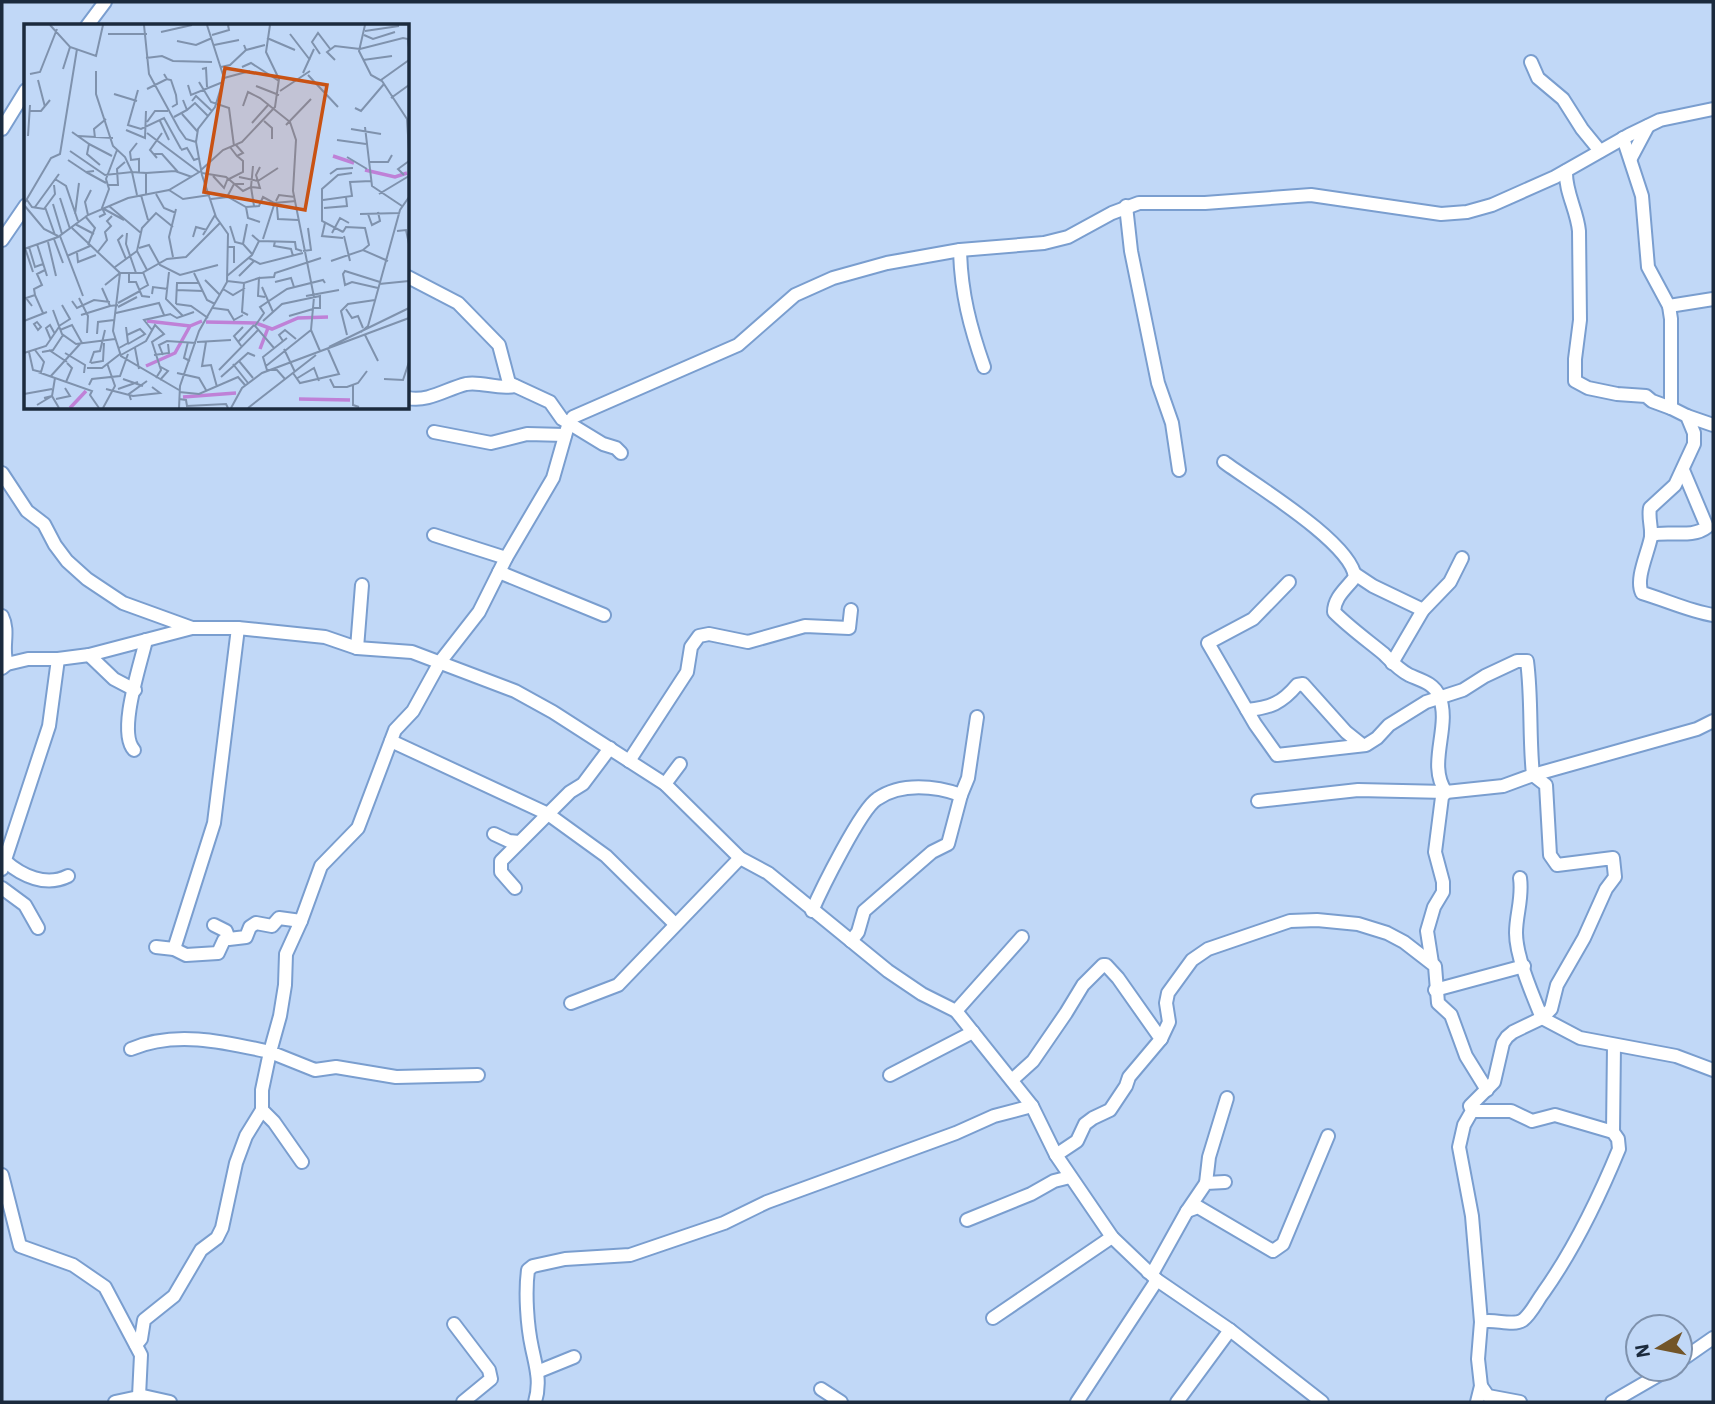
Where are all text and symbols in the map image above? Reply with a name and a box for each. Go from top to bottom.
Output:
inset map [24,24,410,410]
north arrow [1624,1313,1694,1383]
text: N [1629,1342,1655,1360]

